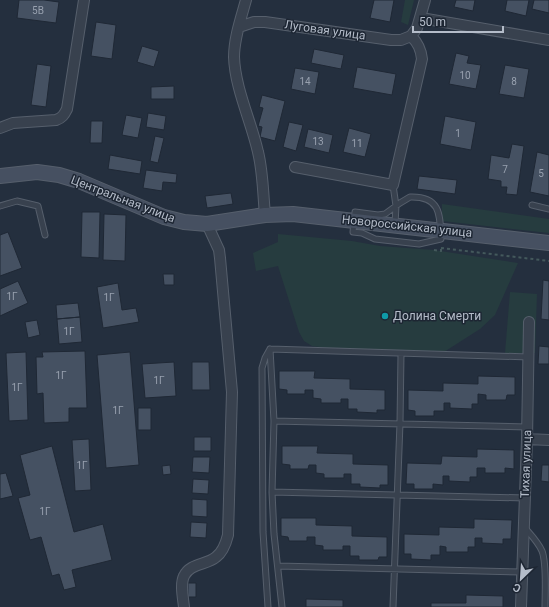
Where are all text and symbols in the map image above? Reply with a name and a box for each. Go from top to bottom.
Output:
house number: 5В [32,5,44,16]
scale bar [413,8,503,34]
text: 50 m [419,15,446,29]
street label: Луговая улица [284,17,366,43]
house number: 10 [459,70,471,81]
house number: 14 [299,76,311,87]
house number: 8 [511,76,517,87]
house number: 1 [455,128,461,139]
house number: 13 [312,136,324,147]
house number: 11 [351,138,363,149]
house number: 7 [502,164,508,175]
house number: 5 [538,168,544,179]
street label: Центральная улица [69,173,177,225]
street label: Новороссийская улица [341,212,473,240]
house number: 1Г [6,291,18,302]
house number: 1Г [103,292,115,303]
place label: Долина Смерти [393,309,481,323]
marker: Долина Смерти [380,311,390,321]
house number: 1Г [63,326,75,337]
house number: 1Г [55,370,67,381]
house number: 1Г [153,375,165,386]
house number: 1Г [11,382,23,393]
house number: 1Г [112,405,124,416]
street label: Тихая улица [518,430,534,498]
house number: 1Г [76,460,88,471]
house number: 1Г [39,506,51,517]
north arrow [501,559,541,599]
text: С [511,580,523,595]

